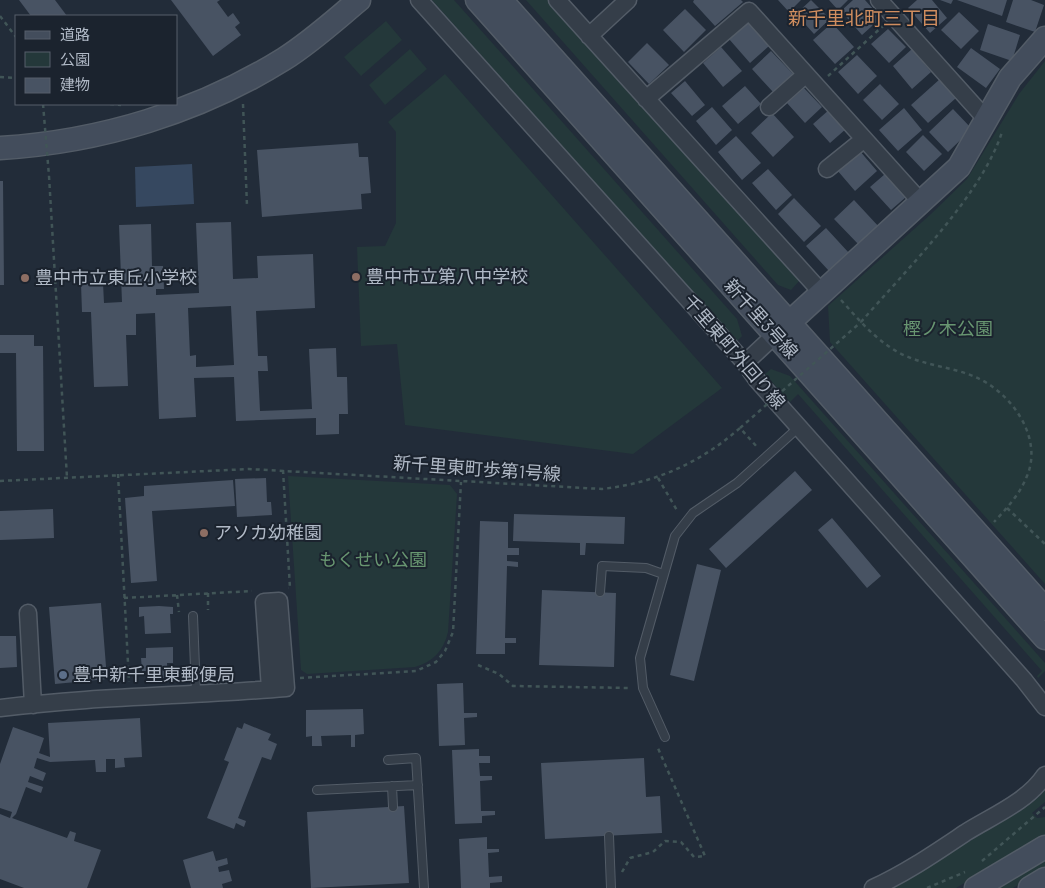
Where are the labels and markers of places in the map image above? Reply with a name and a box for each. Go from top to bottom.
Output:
place label: 豊中市立第八中学校 [366,265,528,287]
place label: 豊中市立東丘小学校 [35,266,197,288]
marker: 豊中市立第八中学校 [350,271,362,283]
marker: 豊中市立東丘小学校 [19,272,31,284]
place label: アソカ幼稚園 [214,521,322,543]
marker: アソカ幼稚園 [198,527,210,539]
place label: 豊中新千里東郵便局 [73,663,235,685]
marker: 豊中新千里東郵便局 [57,669,69,681]

